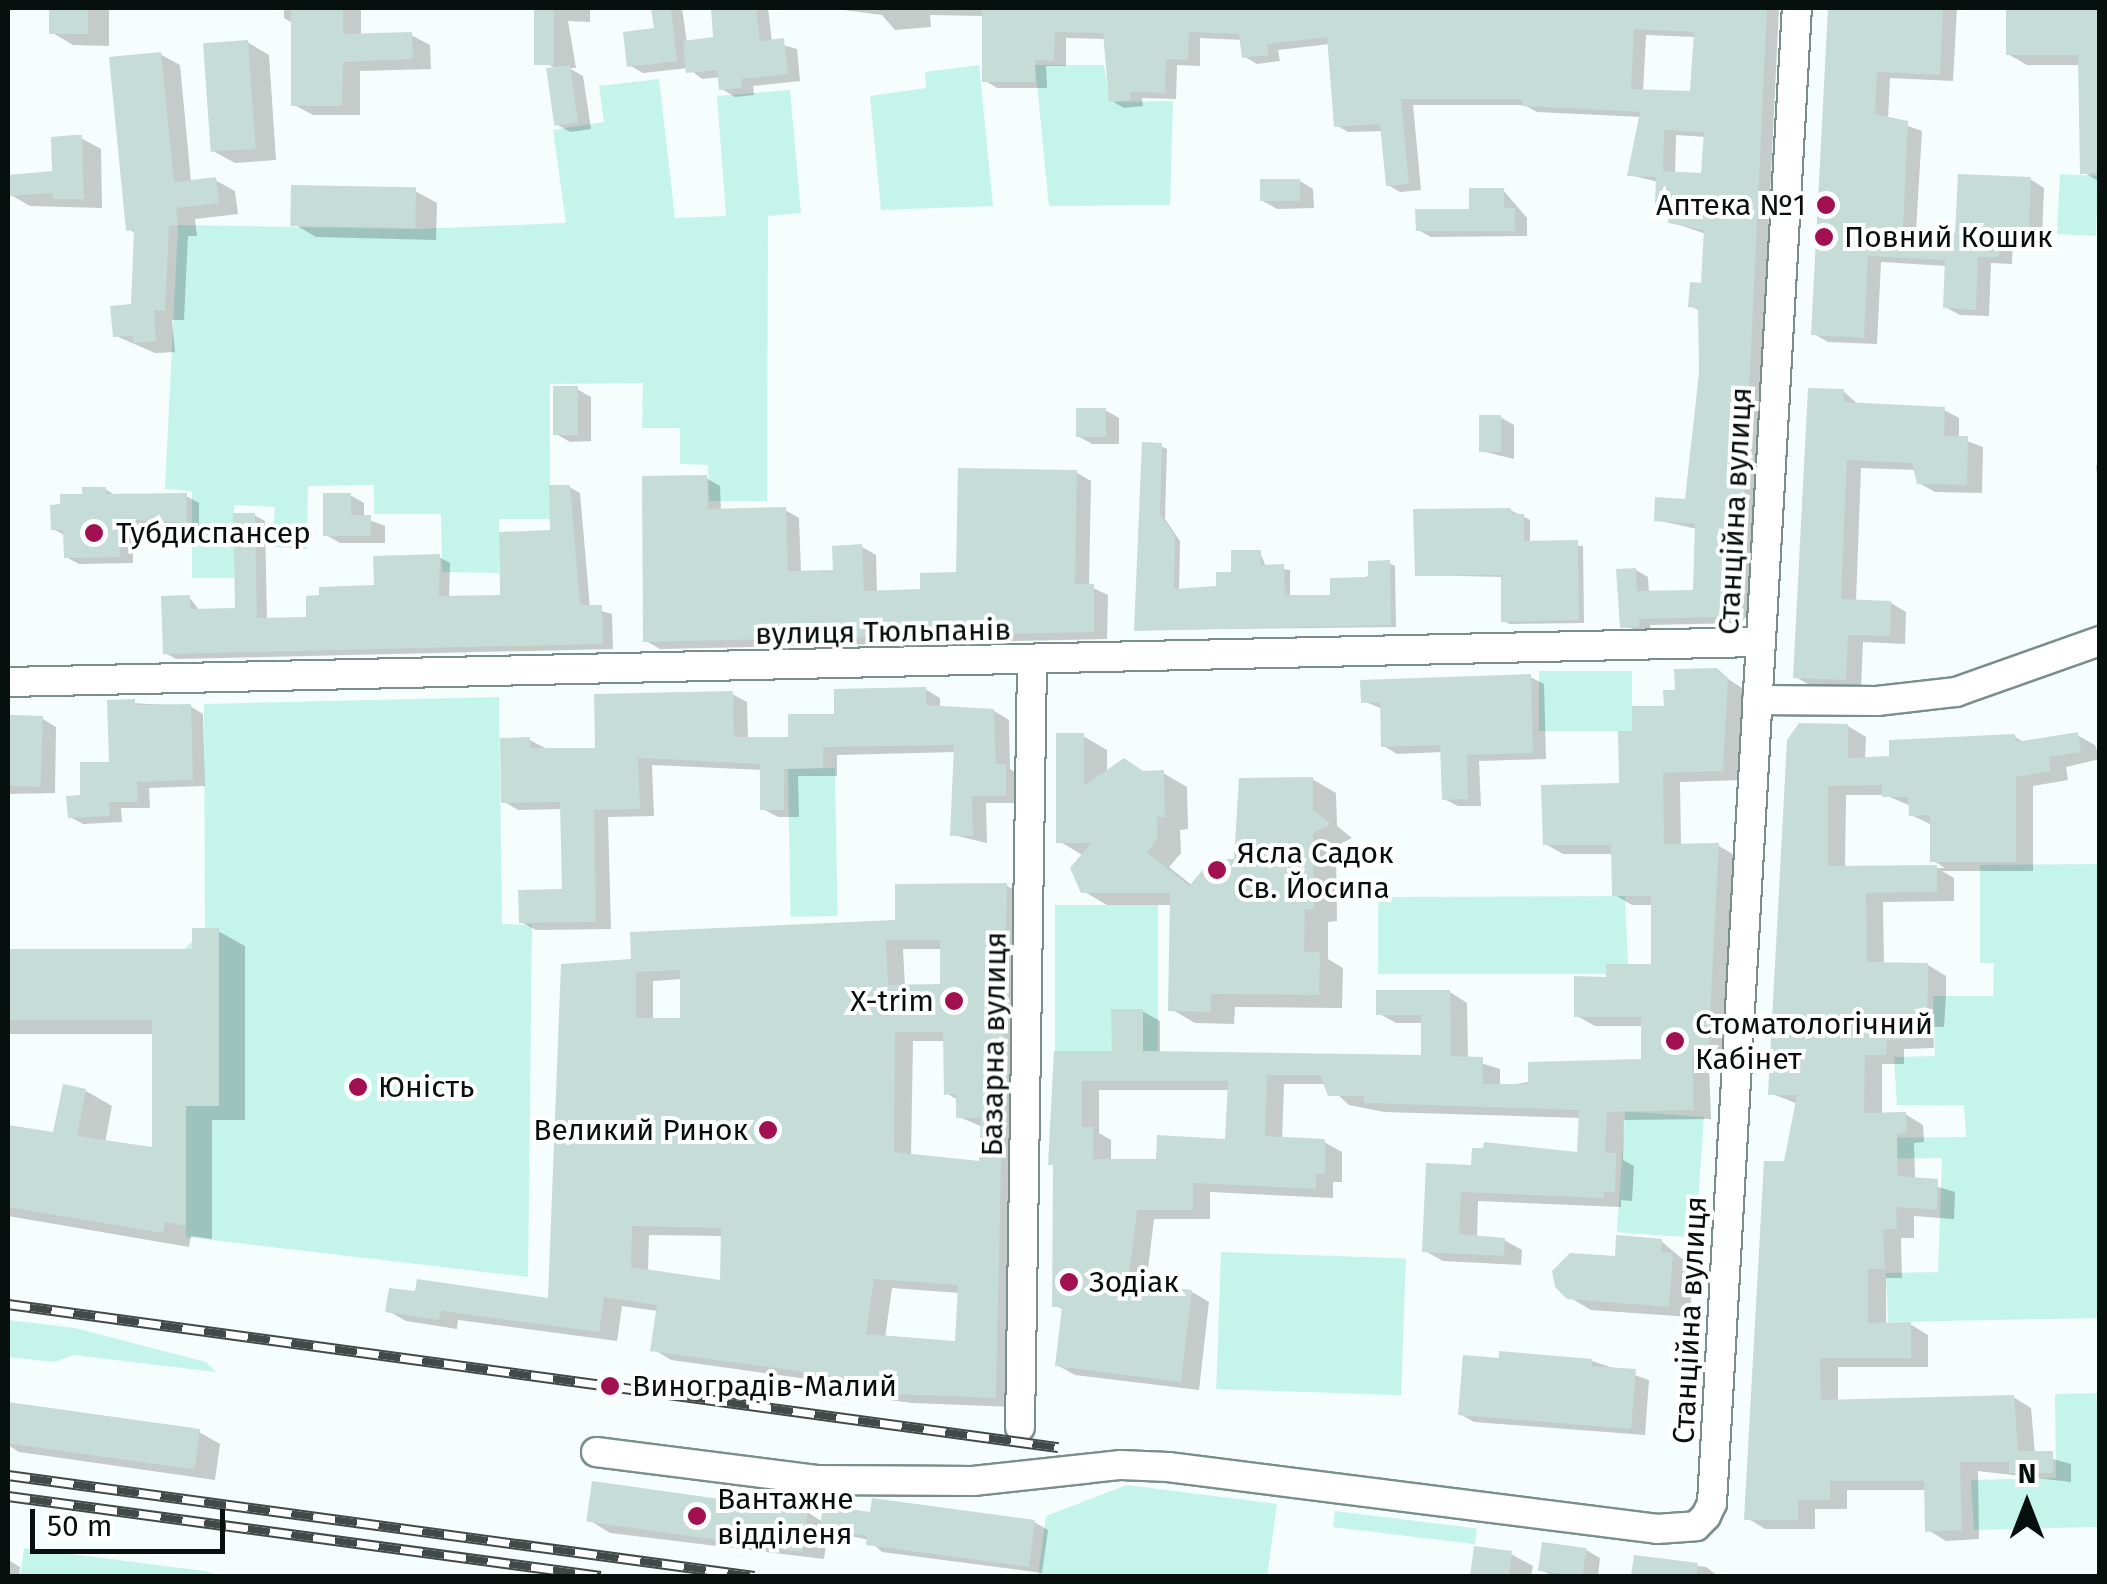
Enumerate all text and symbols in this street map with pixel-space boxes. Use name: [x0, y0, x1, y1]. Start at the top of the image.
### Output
place label: Аптека №1: [1656, 187, 1806, 223]
marker: Аптека №1: [1815, 194, 1837, 216]
place label: Повний Кошик: [1844, 219, 2053, 255]
marker: Повний Кошик: [1813, 226, 1835, 248]
street label: Станційна вулиця: [1711, 386, 1759, 636]
place label: Тубдиспансер: [116, 515, 311, 551]
marker: Тубдиспансер: [81, 520, 107, 546]
street label: вулиця Тюльпанів: [755, 612, 1011, 652]
place label: Ясла Садок Св. Йосипа: [1237, 835, 1394, 906]
marker: Ясла Садок Св. Йосипа: [1206, 859, 1228, 881]
street label: Базарна вулиця: [974, 931, 1014, 1157]
place label: X-trim: [850, 983, 934, 1019]
marker: X-trim: [943, 990, 965, 1012]
place label: Стоматологічний Кабінет: [1695, 1006, 1933, 1076]
marker: Стоматологічний Кабінет: [1664, 1030, 1686, 1052]
place label: Юність: [378, 1069, 475, 1105]
marker: Юність: [347, 1076, 369, 1098]
place label: Великий Ринок: [533, 1112, 748, 1148]
marker: Великий Ринок: [757, 1119, 779, 1141]
street label: Станційна вулиця: [1666, 1195, 1714, 1445]
place label: Зодіак: [1089, 1264, 1179, 1300]
marker: Зодіак: [1058, 1271, 1080, 1293]
place label: Виноградів-Малий: [632, 1368, 897, 1404]
marker: Виноградів-Малий: [597, 1373, 623, 1399]
north arrow: [1977, 1454, 2077, 1554]
text: N: [2018, 1457, 2036, 1490]
place label: Вантажне відділеня: [717, 1481, 854, 1552]
scale bar: [35, 1489, 230, 1551]
marker: Вантажне відділеня: [686, 1505, 708, 1527]
text: 50 m: [47, 1508, 112, 1544]

